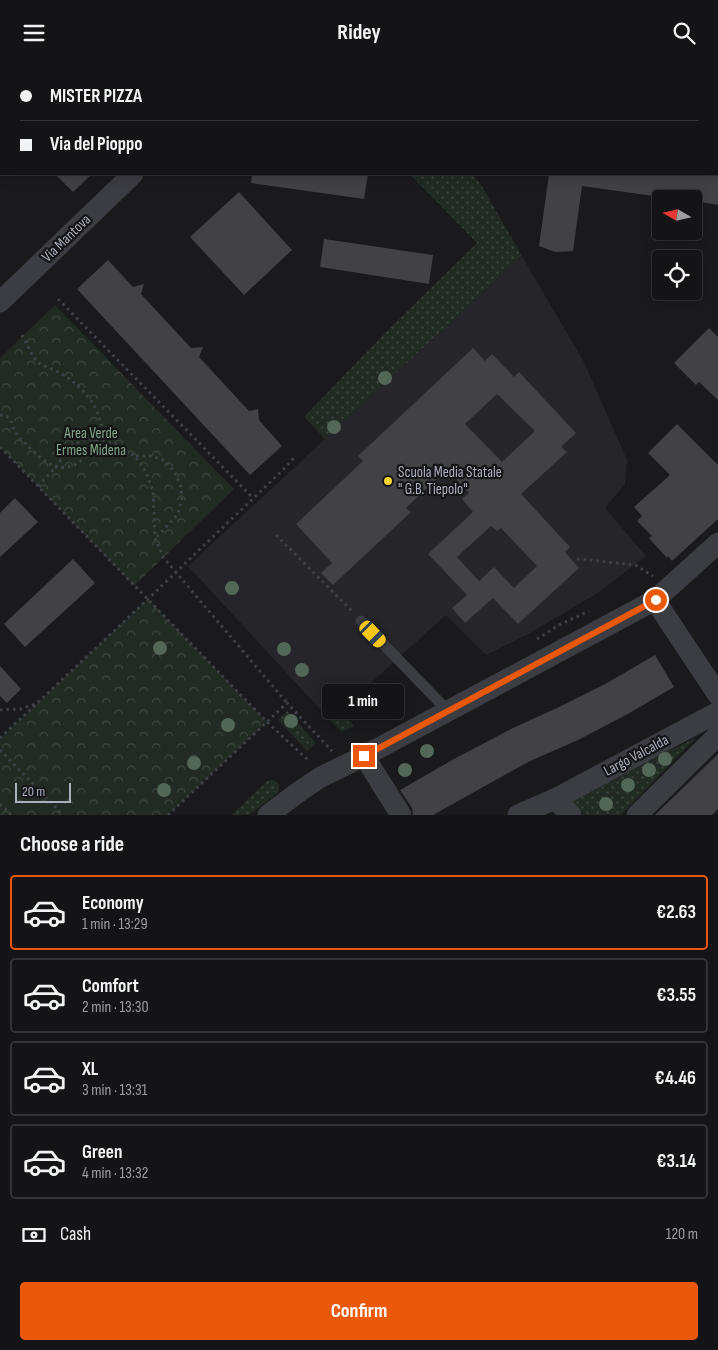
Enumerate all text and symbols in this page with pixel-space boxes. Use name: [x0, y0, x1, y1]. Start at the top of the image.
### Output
icon: menu: [20, 19, 48, 47]
text: Ridey: [337, 19, 381, 46]
icon: search: [670, 19, 698, 47]
text: MISTER PIZZA: [50, 85, 142, 108]
text: Via del Pioppo: [50, 133, 143, 156]
north arrow: [652, 190, 702, 240]
map controls: [652, 190, 702, 300]
street label: Via Mantova: [38, 210, 95, 266]
button: locate: [652, 250, 702, 300]
park label: Area Verde Ermes Midena: [56, 424, 126, 460]
place label: Scuola Media Statale " G.B. Tiepolo": [398, 463, 502, 499]
marker: Scuola Media Statale " G.B. Tiepolo": [382, 475, 394, 487]
route start: [645, 589, 667, 611]
car: [357, 618, 388, 650]
callout: 1 min: [323, 683, 405, 719]
text: 1 min: [348, 692, 378, 711]
street label: Largo Valcalda: [600, 730, 672, 780]
route end: [353, 745, 375, 767]
scale bar: [15, 780, 71, 803]
text: 20 m: [22, 783, 45, 800]
text: Choose a ride: [20, 831, 124, 858]
icon: car: [22, 890, 67, 935]
text: Economy: [82, 892, 144, 915]
text: €2.63: [656, 901, 696, 924]
text: 1 min · 13:29: [82, 915, 148, 934]
icon: car: [22, 973, 67, 1018]
text: Comfort: [82, 975, 139, 998]
text: €3.55: [656, 984, 696, 1007]
text: 2 min · 13:30: [82, 998, 149, 1017]
icon: car: [22, 1056, 67, 1101]
text: XL: [82, 1058, 98, 1081]
text: €4.46: [655, 1067, 696, 1090]
text: 3 min · 13:31: [82, 1081, 147, 1100]
icon: car: [22, 1139, 67, 1184]
text: Green: [82, 1141, 122, 1164]
text: €3.14: [657, 1150, 696, 1173]
text: 4 min · 13:32: [82, 1164, 148, 1183]
icon: cash: [20, 1221, 48, 1249]
text: Cash: [60, 1223, 91, 1246]
text: 120 m: [666, 1225, 698, 1244]
button: Confirm: [20, 1282, 698, 1340]

